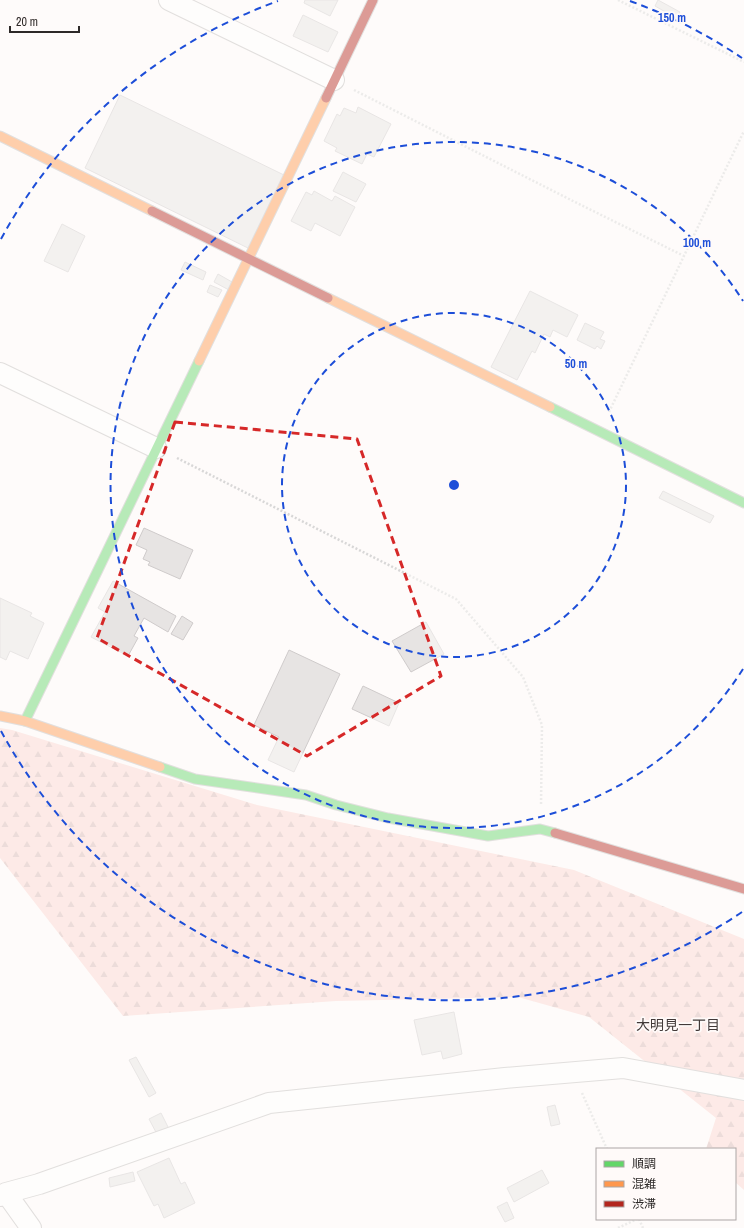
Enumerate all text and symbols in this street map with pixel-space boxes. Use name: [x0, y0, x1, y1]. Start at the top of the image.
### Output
scale bar: [10, 8, 79, 34]
text: 150 m: [658, 10, 686, 26]
text: 20 m: [16, 14, 38, 30]
text: 100 m: [683, 235, 711, 251]
text: 50 m: [565, 356, 587, 372]
centre of rings: [447, 478, 461, 492]
district label: 大明見一丁目: [636, 1016, 720, 1034]
legend: [596, 1148, 736, 1220]
text: 順調: [632, 1156, 656, 1172]
text: 混雑: [632, 1176, 656, 1192]
text: 渋滞: [632, 1196, 656, 1212]

